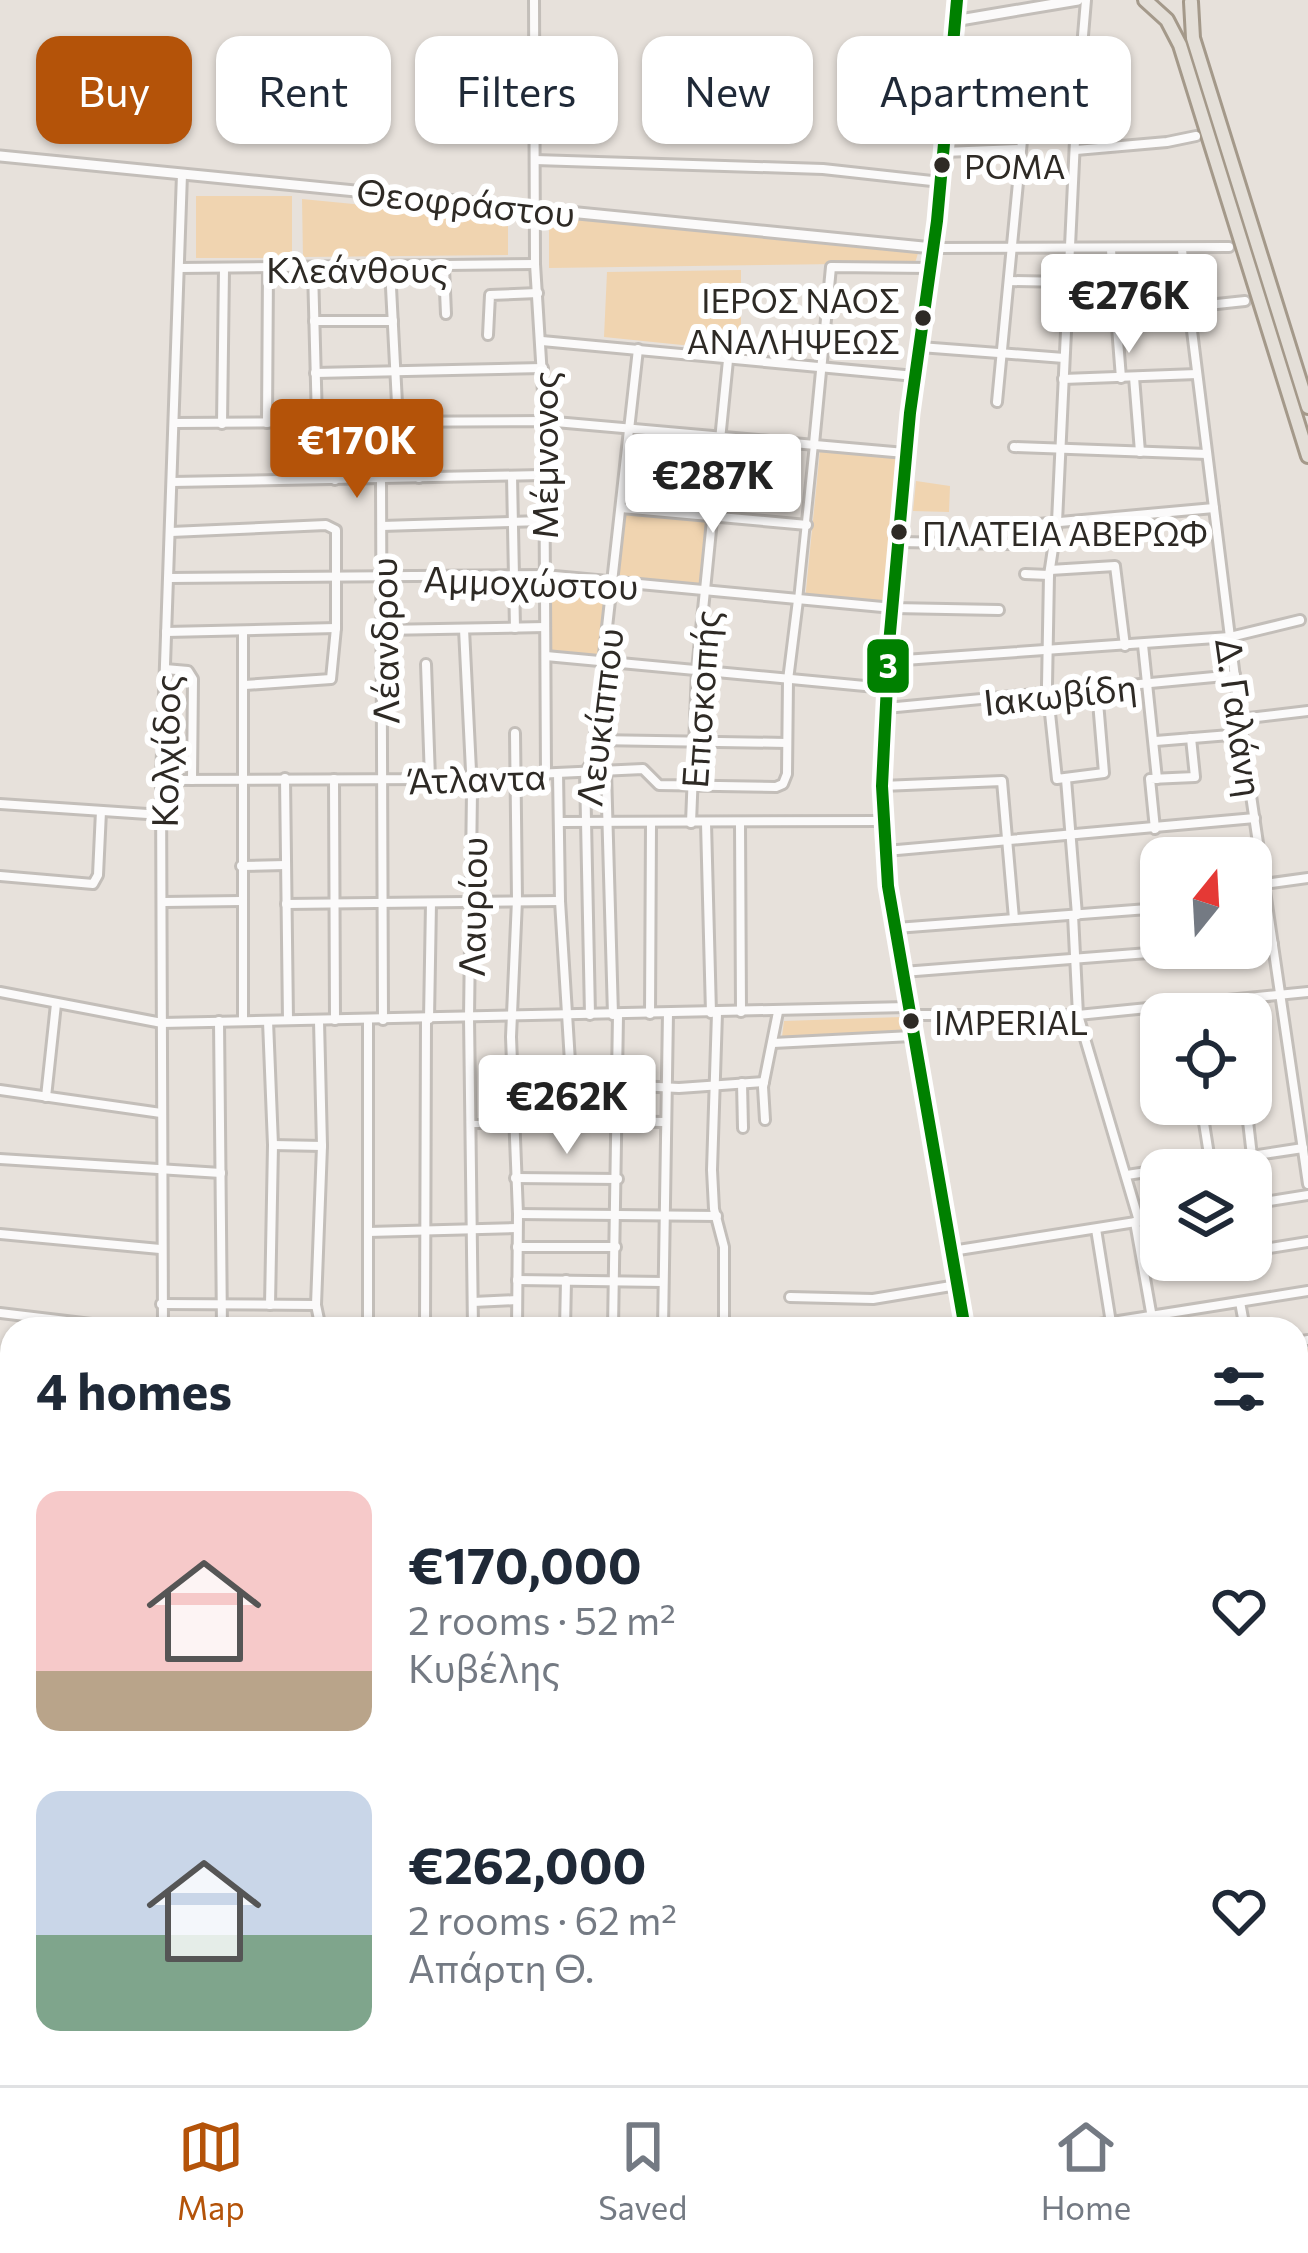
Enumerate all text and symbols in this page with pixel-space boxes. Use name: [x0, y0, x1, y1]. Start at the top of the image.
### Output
chip: Buy: [36, 36, 192, 144]
chip: Rent: [216, 36, 391, 144]
chip: Filters: [415, 36, 618, 144]
chip: New: [642, 36, 813, 144]
chip: Apartment: [837, 36, 1131, 144]
place label: ΡΟΜΑ: [964, 145, 1065, 186]
marker: ΡΟΜΑ: [931, 154, 953, 176]
street label: Θεοφράστου: [354, 168, 578, 234]
street label: Κλεάνθους: [266, 246, 448, 290]
pin: €276K: [1045, 254, 1213, 356]
text: €276K: [1068, 269, 1190, 317]
place label: ΙΕΡΟΣ ΝΑΟΣ ΑΝΑΛΗΨΕΩΣ: [687, 279, 900, 361]
marker: ΙΕΡΟΣ ΝΑΟΣ ΑΝΑΛΗΨΕΩΣ: [912, 307, 934, 329]
street label: Μέμνονος: [521, 371, 565, 539]
pin: €170K: [273, 399, 441, 501]
text: €170K: [297, 414, 417, 462]
pin: €287K: [629, 434, 797, 536]
text: €287K: [652, 449, 774, 497]
place label: ΠΛΑΤΕΙΑ ΑΒΕΡΩΦ: [922, 512, 1208, 553]
marker: ΠΛΑΤΕΙΑ ΑΒΕΡΩΦ: [888, 521, 910, 543]
street label: Αμμοχώστου: [423, 555, 639, 607]
street label: Λέανδρου: [360, 557, 406, 725]
street label: Επισκοπής: [671, 608, 727, 790]
street label: Λευκίππου: [565, 626, 631, 808]
street label: Δ. Γαλάνη: [1208, 635, 1274, 799]
line badge: 3: [865, 637, 911, 695]
text: 3: [878, 644, 898, 685]
street label: Ιακωβίδη: [981, 663, 1139, 723]
street label: Κολχίδος: [141, 674, 187, 828]
street label: Άτλαντα: [406, 753, 547, 801]
street label: Λαυρίου: [448, 837, 494, 977]
north arrow: [1140, 837, 1272, 969]
map controls: [1140, 837, 1272, 1281]
button: locate: [1140, 993, 1272, 1125]
place label: IMPERIAL: [934, 1001, 1088, 1042]
marker: IMPERIAL: [900, 1010, 922, 1032]
pin: €262K: [483, 1055, 651, 1157]
text: €262K: [506, 1070, 628, 1118]
button: layers: [1140, 1149, 1272, 1281]
icon: filters: [1206, 1356, 1272, 1422]
text: 4 homes: [36, 1358, 232, 1421]
text: €170,000: [408, 1532, 642, 1595]
icon: home: [132, 1539, 276, 1683]
icon: heart: [1206, 1578, 1272, 1644]
text: 2 rooms · 52 m²: [408, 1595, 676, 1643]
text: Κυβέλης: [408, 1643, 561, 1691]
text: €262,000: [408, 1832, 647, 1895]
icon: home: [132, 1839, 276, 1983]
icon: heart: [1206, 1878, 1272, 1944]
text: 2 rooms · 62 m²: [408, 1895, 677, 1943]
text: Απάρτη Θ.: [408, 1943, 594, 1991]
tab: Map: [177, 2114, 245, 2227]
tab: Saved: [598, 2114, 687, 2227]
tab: Home: [1041, 2114, 1131, 2227]

